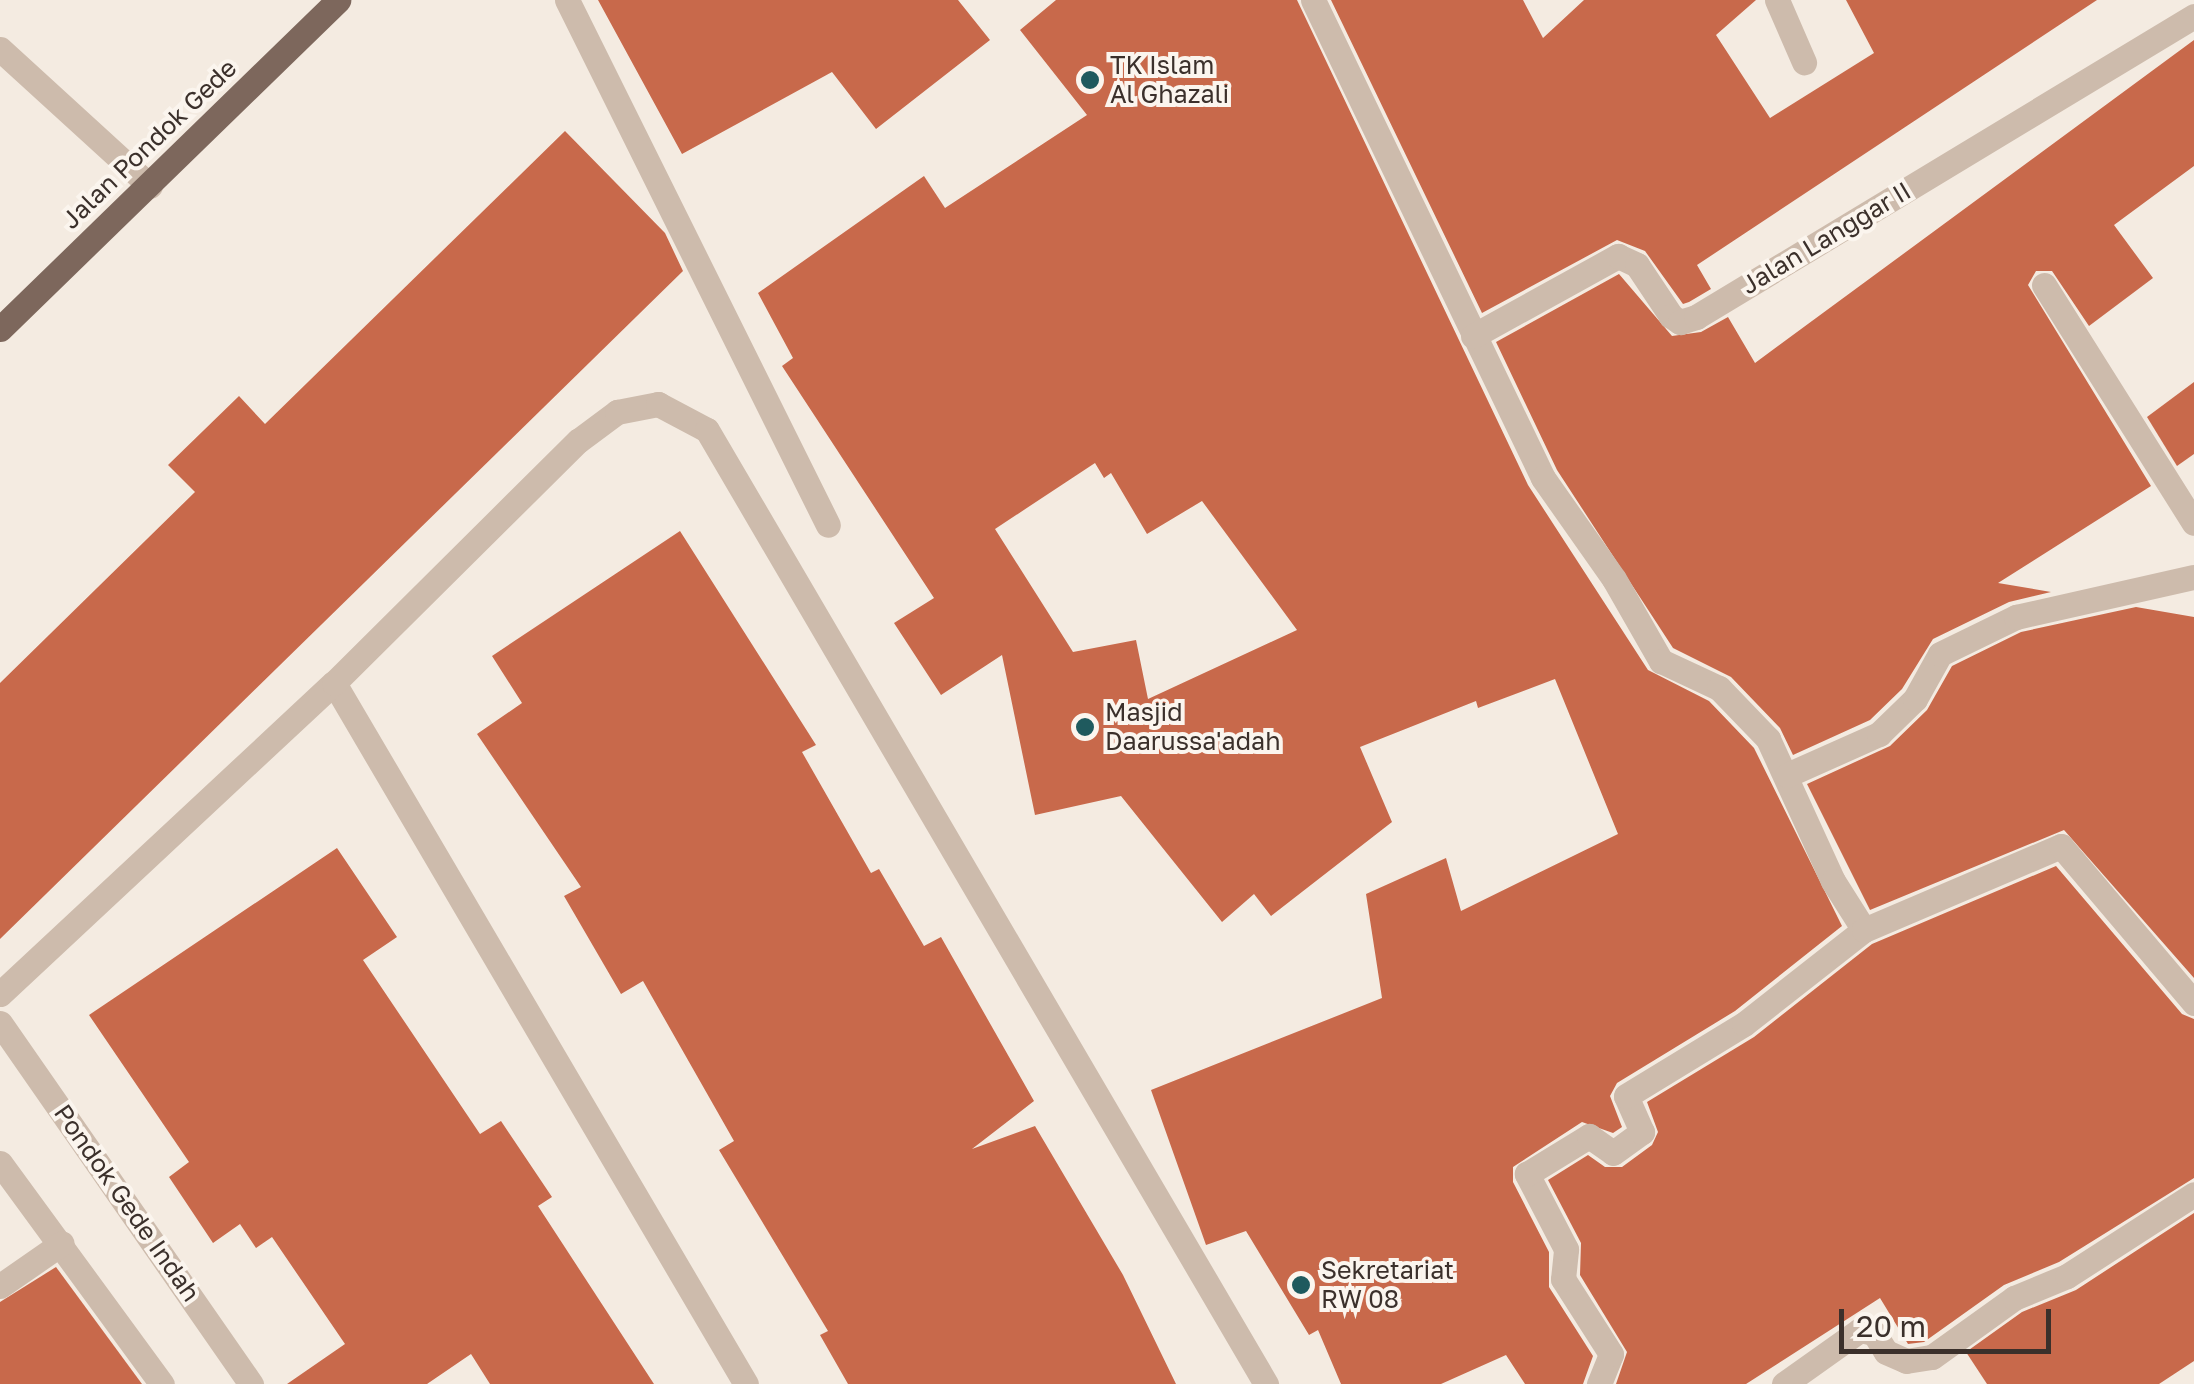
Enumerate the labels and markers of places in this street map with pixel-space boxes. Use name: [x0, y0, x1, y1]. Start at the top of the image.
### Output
place label: TK Islam Al Ghazali: [1110, 51, 1229, 110]
marker: TK Islam Al Ghazali: [1079, 69, 1101, 91]
place label: Masjid Daarussa'adah: [1105, 698, 1280, 757]
marker: Masjid Daarussa'adah: [1074, 716, 1096, 738]
place label: Sekretariat RW 08: [1321, 1256, 1454, 1315]
marker: Sekretariat RW 08: [1290, 1274, 1312, 1296]

